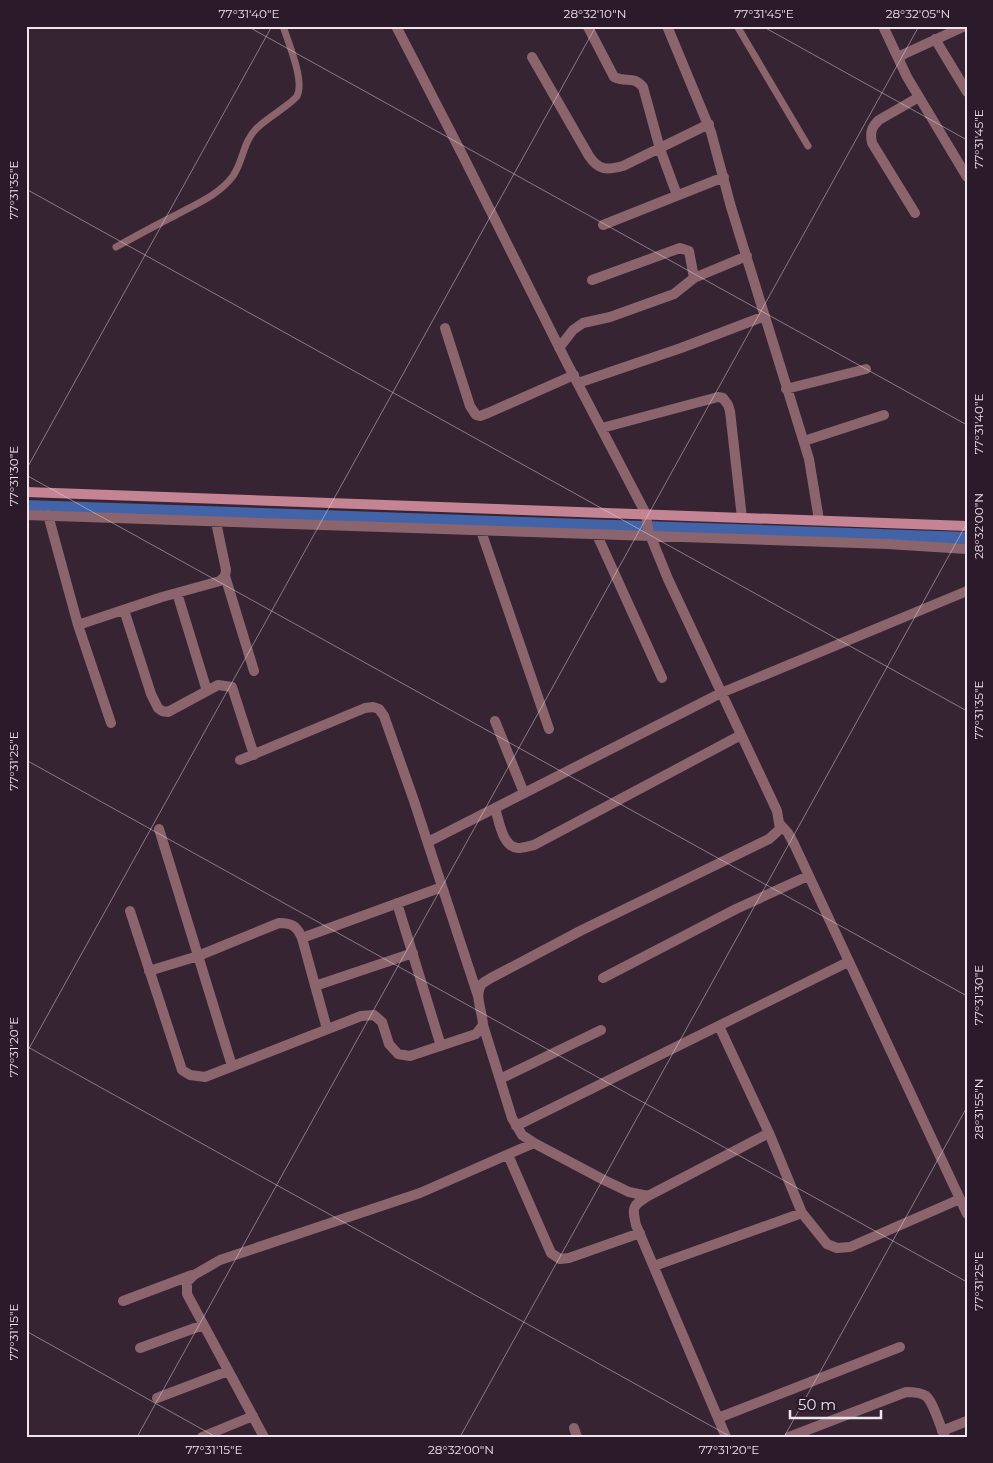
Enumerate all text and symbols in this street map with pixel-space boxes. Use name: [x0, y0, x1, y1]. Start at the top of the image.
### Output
text: 77°31'40"E: [219, 6, 279, 21]
text: 28°32'10"N: [564, 6, 626, 21]
text: 77°31'45"E: [734, 6, 794, 21]
text: 28°32'05"N: [886, 6, 950, 21]
text: 77°31'45"E: [971, 109, 986, 169]
text: 77°31'35"E: [6, 160, 21, 220]
text: 77°31'40"E: [971, 394, 986, 454]
text: 77°31'30"E: [6, 446, 21, 506]
text: 28°32'00"N: [971, 493, 986, 559]
text: 77°31'35"E: [971, 680, 986, 740]
text: 77°31'25"E: [6, 731, 21, 791]
text: 77°31'30"E: [971, 965, 986, 1025]
text: 77°31'20"E: [6, 1017, 21, 1077]
text: 28°31'55"N: [971, 1078, 986, 1140]
text: 77°31'25"E: [971, 1251, 986, 1311]
text: 77°31'15"E: [6, 1303, 21, 1361]
scale bar: [790, 1388, 882, 1420]
text: 50 m: [798, 1395, 836, 1414]
text: 77°31'15"E: [185, 1442, 243, 1457]
text: 28°32'00"N: [428, 1442, 494, 1457]
text: 77°31'20"E: [699, 1442, 759, 1457]

